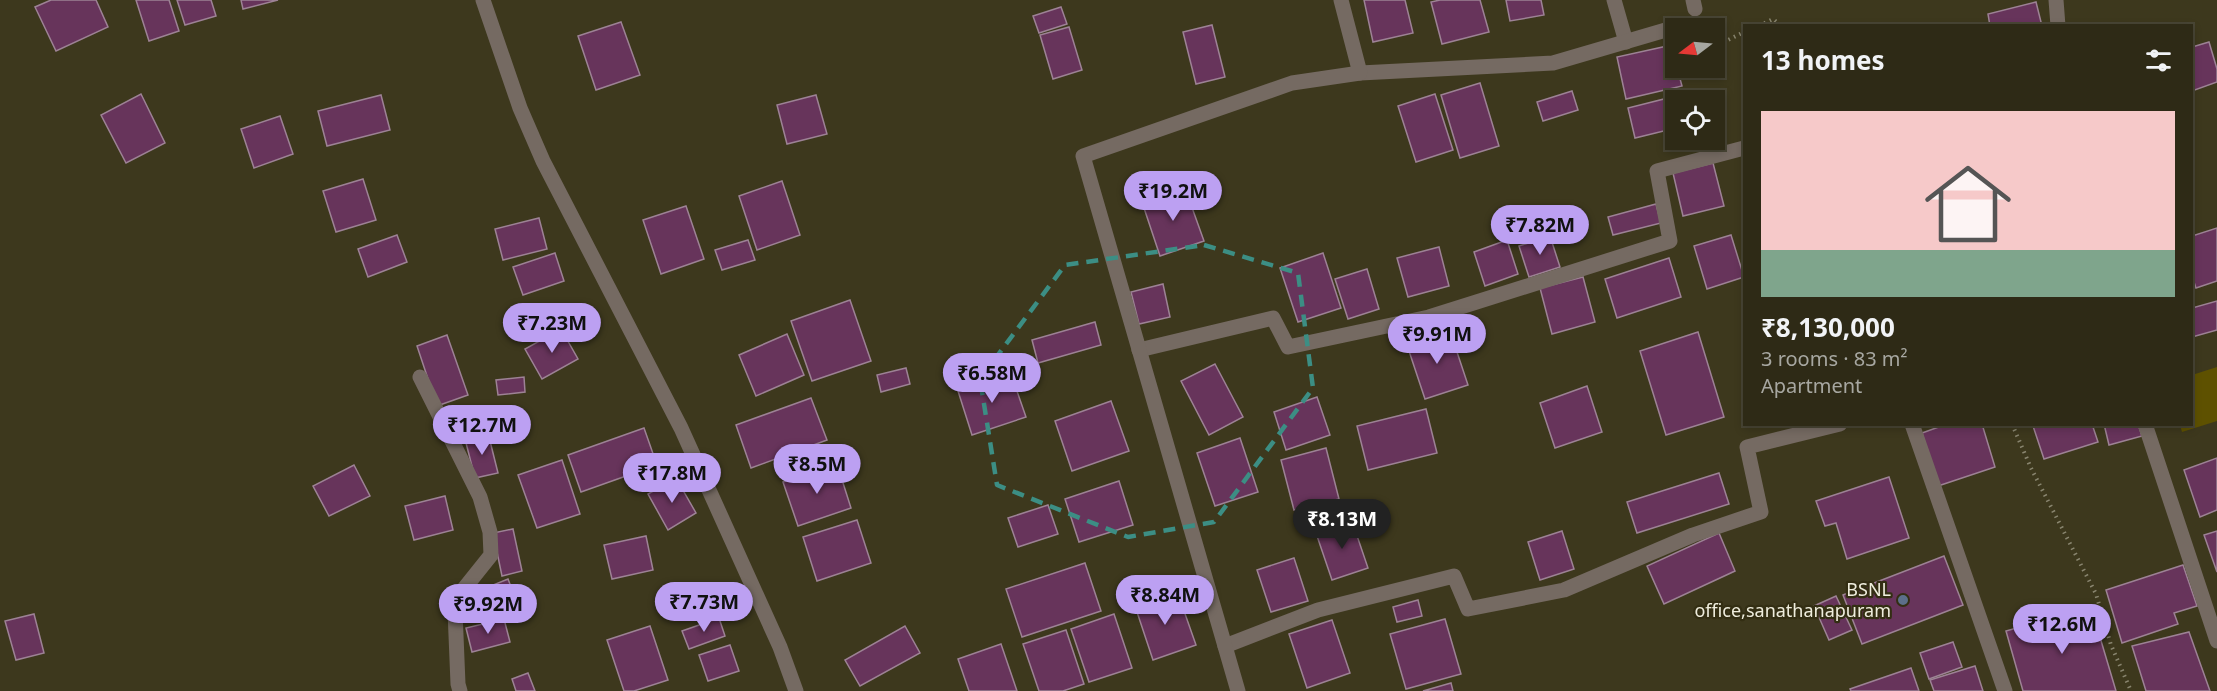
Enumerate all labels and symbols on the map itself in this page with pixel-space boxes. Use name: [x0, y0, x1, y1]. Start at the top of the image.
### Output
north arrow: [1665, 18, 1725, 78]
pin: ₹19.2M: [1124, 171, 1222, 222]
pin: ₹7.82M: [1491, 205, 1589, 256]
pin: ₹7.23M: [503, 303, 601, 354]
pin: ₹9.91M: [1388, 314, 1486, 365]
pin: ₹6.58M: [943, 353, 1041, 404]
pin: ₹12.7M: [433, 405, 531, 456]
pin: ₹8.5M: [775, 444, 859, 495]
pin: ₹17.8M: [623, 453, 721, 504]
pin: ₹8.13M: [1293, 499, 1391, 550]
pin: ₹8.84M: [1116, 575, 1214, 626]
place label: BSNL office,sanathanapuram: [1694, 577, 1891, 622]
pin: ₹7.73M: [655, 582, 753, 633]
pin: ₹9.92M: [439, 584, 537, 635]
marker: BSNL office,sanathanapuram: [1896, 593, 1910, 607]
pin: ₹12.6M: [2013, 604, 2111, 655]

